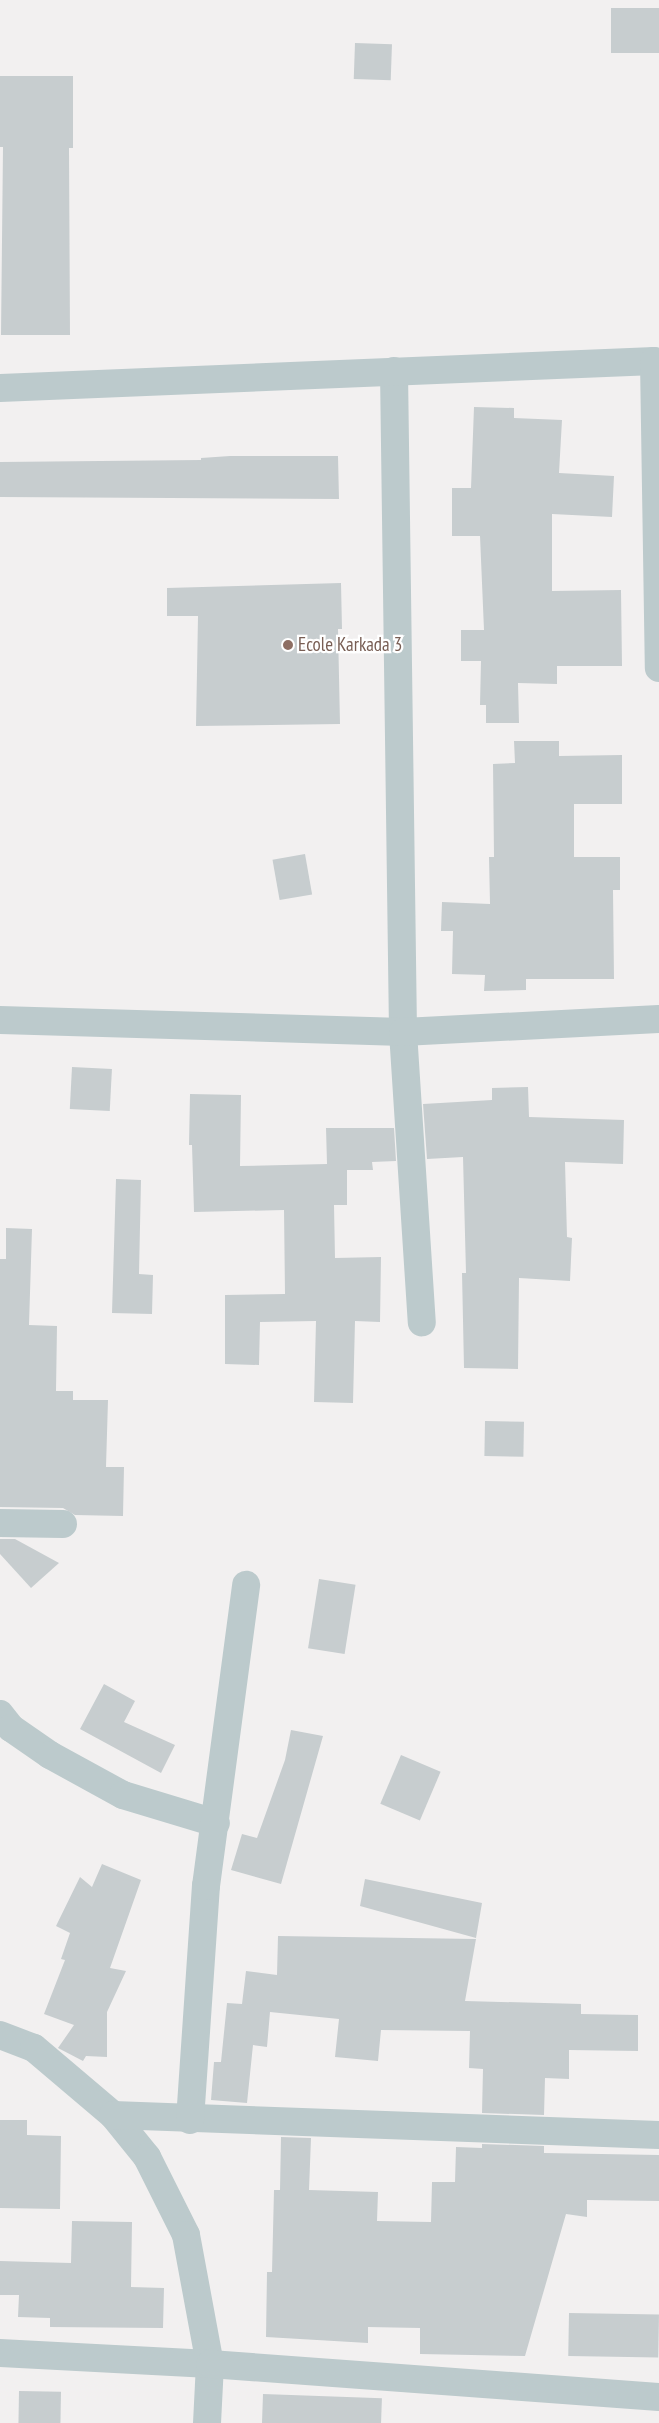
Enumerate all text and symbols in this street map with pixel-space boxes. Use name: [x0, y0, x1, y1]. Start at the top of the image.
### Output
place label: Ecole Karkada 3: [298, 634, 402, 656]
marker: Ecole Karkada 3: [282, 639, 294, 651]

